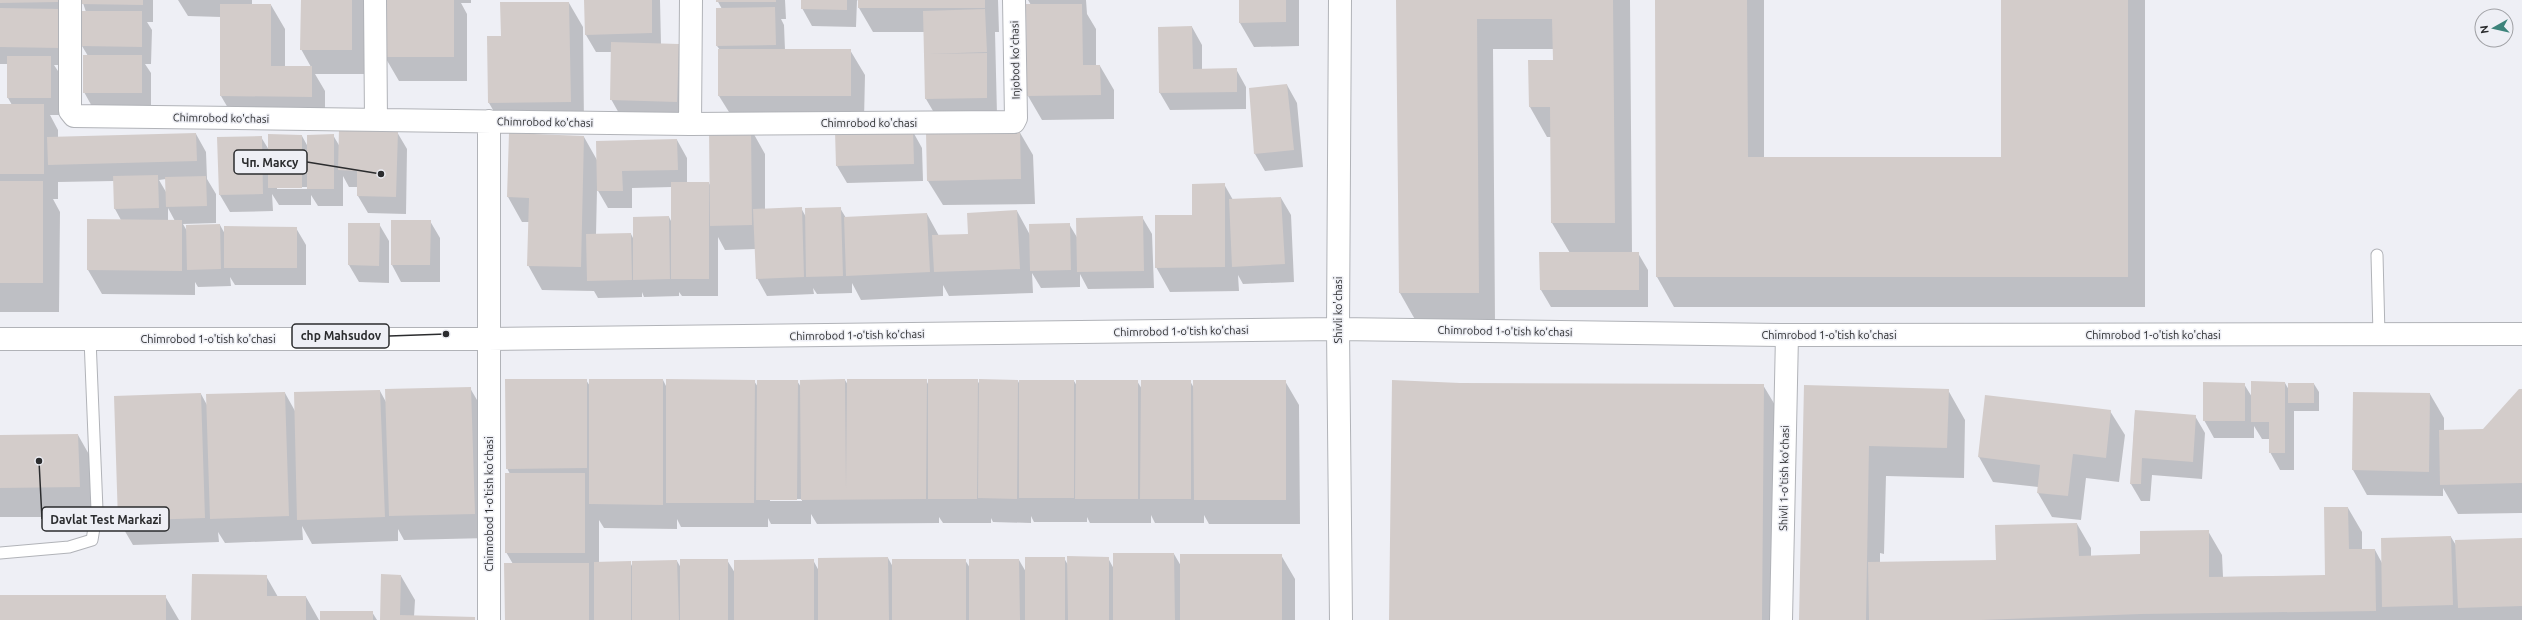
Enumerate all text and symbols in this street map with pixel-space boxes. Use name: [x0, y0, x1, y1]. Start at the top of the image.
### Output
north arrow: [2474, 8, 2514, 48]
street label: Injobod ko'chasi: [1008, 21, 1022, 99]
text: N: [2478, 24, 2491, 34]
street label: Chimrobod ko'chasi: [173, 111, 269, 125]
street label: Chimrobod ko'chasi: [497, 115, 593, 129]
street label: Chimrobod ko'chasi: [821, 117, 917, 129]
callout: Чп. Максу: [234, 150, 307, 174]
text: Чп. Максу: [242, 156, 299, 169]
street label: Shivli ko'chasi: [1332, 277, 1344, 343]
callout: chp Mahsudov: [292, 324, 389, 348]
street label: Chimrobod 1-o'tish ko'chasi: [1113, 324, 1249, 338]
street label: Chimrobod 1-o'tish ko'chasi: [1437, 324, 1573, 338]
street label: Chimrobod 1-o'tish ko'chasi: [789, 328, 925, 342]
text: chp Mahsudov: [301, 329, 382, 342]
street label: Chimrobod 1-o'tish ko'chasi: [1761, 329, 1897, 341]
street label: Chimrobod 1-o'tish ko'chasi: [2085, 329, 2221, 341]
street label: Chimrobod 1-o'tish ko'chasi: [140, 333, 276, 345]
street label: Shivli 1-o'tish ko'chasi: [1777, 425, 1791, 531]
street label: Chimrobod 1-o'tish ko'chasi: [483, 436, 495, 572]
callout: Davlat Test Markazi: [42, 507, 169, 531]
text: Davlat Test Markazi: [50, 513, 162, 526]

